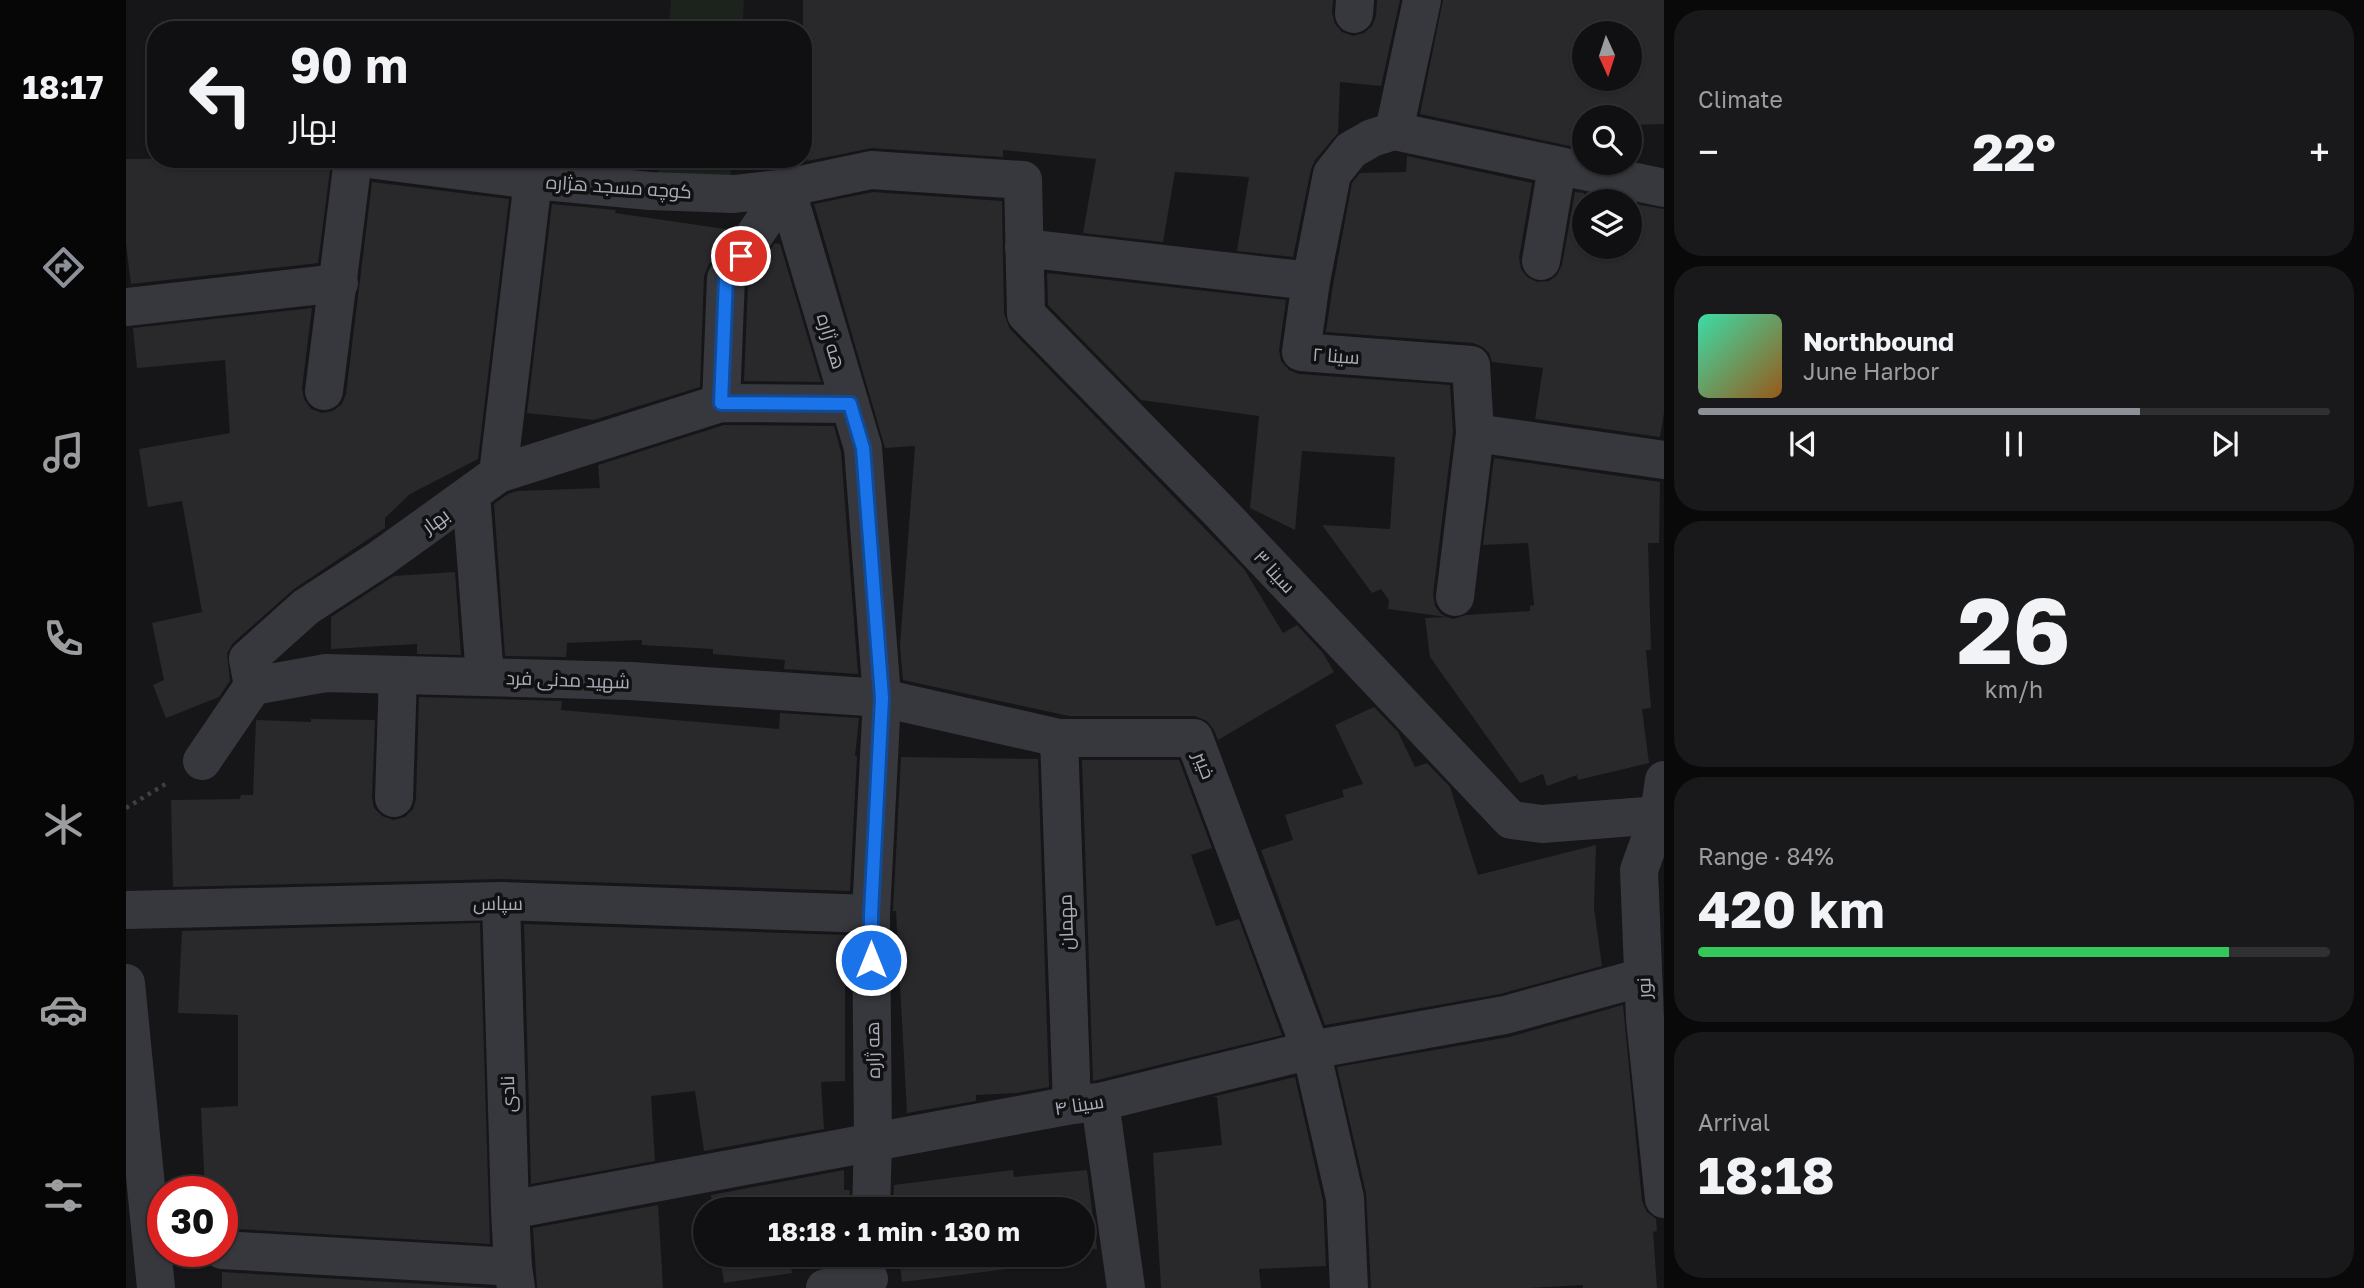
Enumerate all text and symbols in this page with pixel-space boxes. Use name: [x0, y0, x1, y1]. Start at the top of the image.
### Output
north arrow: [1572, 21, 1642, 91]
map controls: [1572, 21, 1642, 259]
text: 90 m: [290, 35, 408, 94]
icon: left: [175, 49, 266, 140]
text: 18:17: [22, 68, 104, 106]
text: Climate: [1698, 85, 1783, 113]
button: search: [1572, 105, 1642, 175]
text: بهار: [290, 106, 338, 144]
text: 22°: [1972, 120, 2056, 182]
text: −: [1698, 129, 1719, 174]
text: +: [2309, 129, 2330, 174]
street label: کوچه مسجد هژاره: [545, 169, 693, 205]
button: layers: [1572, 189, 1642, 259]
pin: [711, 226, 771, 286]
icon: arrive: [722, 237, 760, 275]
icon: directions: [39, 243, 88, 292]
street label: هه ژاره: [812, 310, 851, 372]
text: Northbound: [1803, 326, 1954, 357]
street label: سینا ۲: [1312, 342, 1360, 368]
text: June Harbor: [1803, 357, 1939, 385]
icon: previous: [1784, 425, 1822, 463]
icon: pause: [1995, 425, 2033, 463]
icon: next: [2206, 425, 2244, 463]
icon: music: [39, 428, 88, 477]
street label: بهار: [416, 502, 454, 539]
street label: سینا ۳: [1250, 545, 1300, 597]
text: 26: [1957, 575, 2071, 684]
icon: phone: [39, 614, 88, 663]
street label: شهید مدنی فرد: [506, 665, 630, 694]
text: km/h: [1985, 675, 2043, 703]
street label: خیبر: [1188, 747, 1221, 782]
icon: climate: [39, 800, 88, 849]
text: Range · 84%: [1698, 842, 1834, 870]
text: 420 km: [1698, 877, 1885, 939]
street label: سپاس: [473, 891, 523, 915]
street label: مهمان: [1053, 894, 1078, 950]
position arrow: [834, 923, 908, 997]
street label: نور: [1631, 977, 1656, 1000]
icon: car: [39, 985, 88, 1034]
street label: هه ژاره: [860, 1021, 885, 1079]
street label: نادی: [495, 1075, 520, 1113]
street label: سینا ۴: [1053, 1089, 1105, 1119]
text: Arrival: [1698, 1108, 1770, 1136]
text: 18:18: [1698, 1143, 1835, 1205]
icon: filters: [39, 1171, 88, 1220]
speed limit sign: 30: [147, 1176, 238, 1267]
text: 18:18 · 1 min · 130 m: [768, 1216, 1020, 1247]

